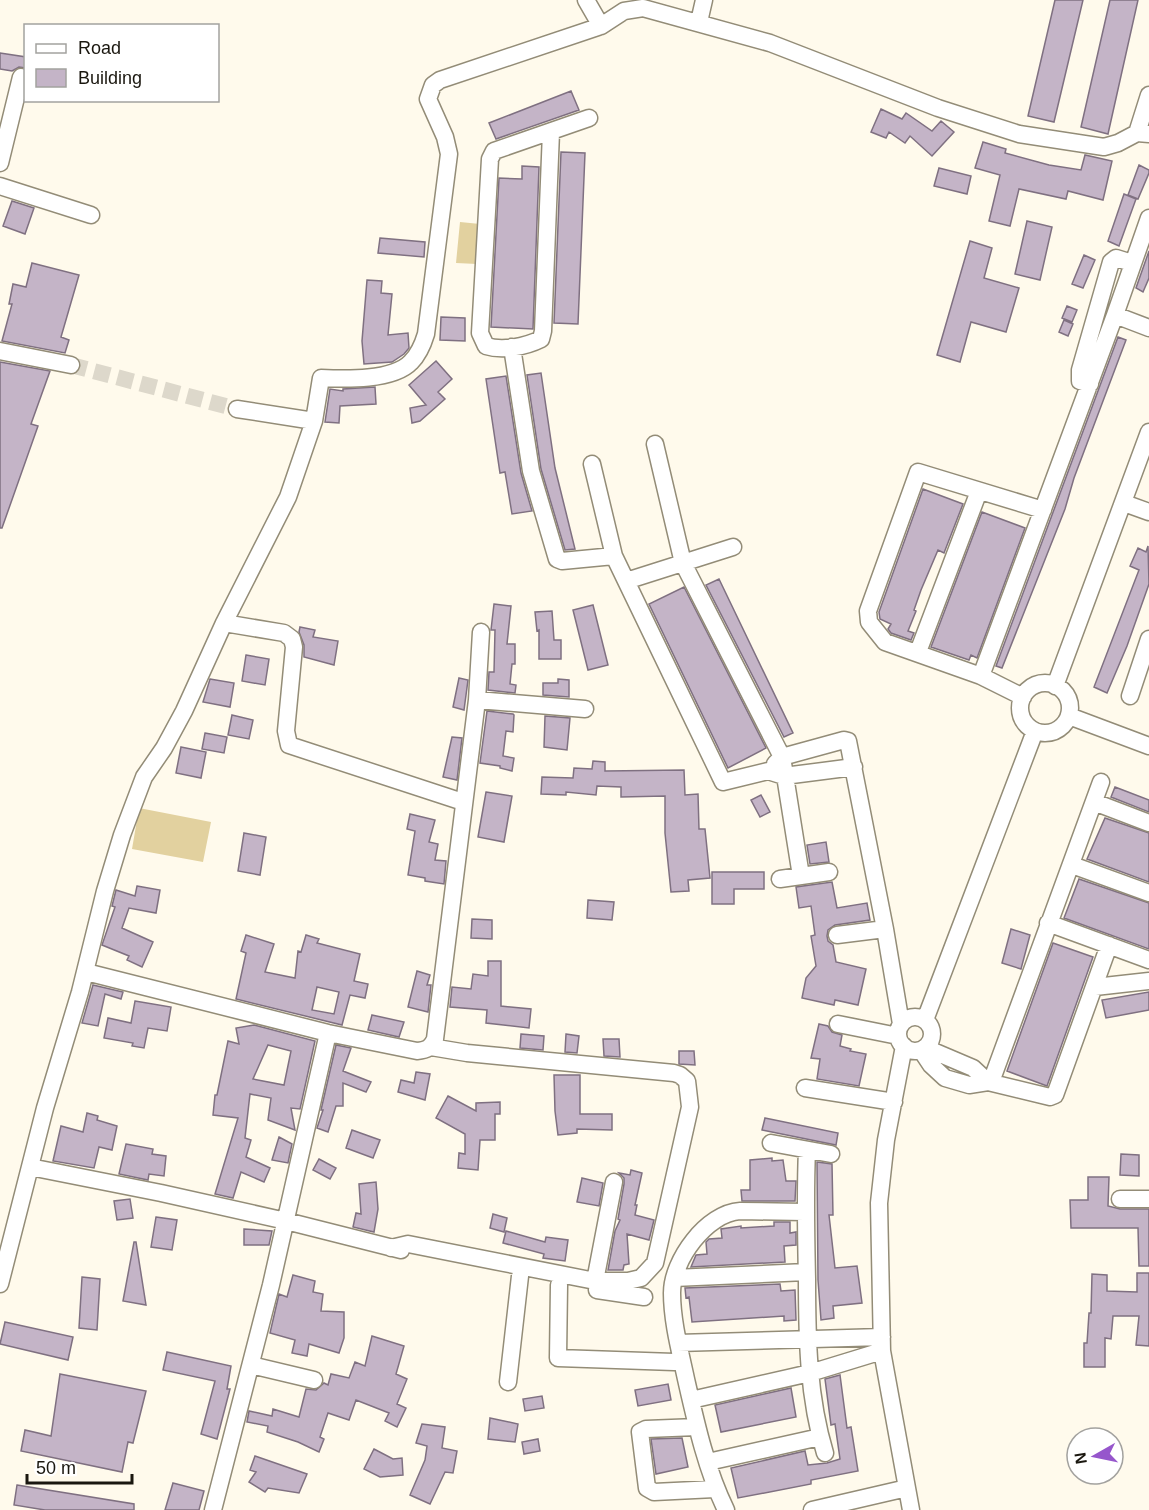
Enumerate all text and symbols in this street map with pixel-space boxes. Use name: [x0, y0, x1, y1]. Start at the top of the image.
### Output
legend: [24, 24, 219, 102]
text: Road: [78, 38, 121, 58]
text: Building: [78, 68, 142, 88]
north arrow: [1065, 1426, 1125, 1486]
scale bar: [27, 1447, 132, 1485]
text: N: [1071, 1451, 1090, 1465]
text: 50 m: [36, 1458, 76, 1478]

